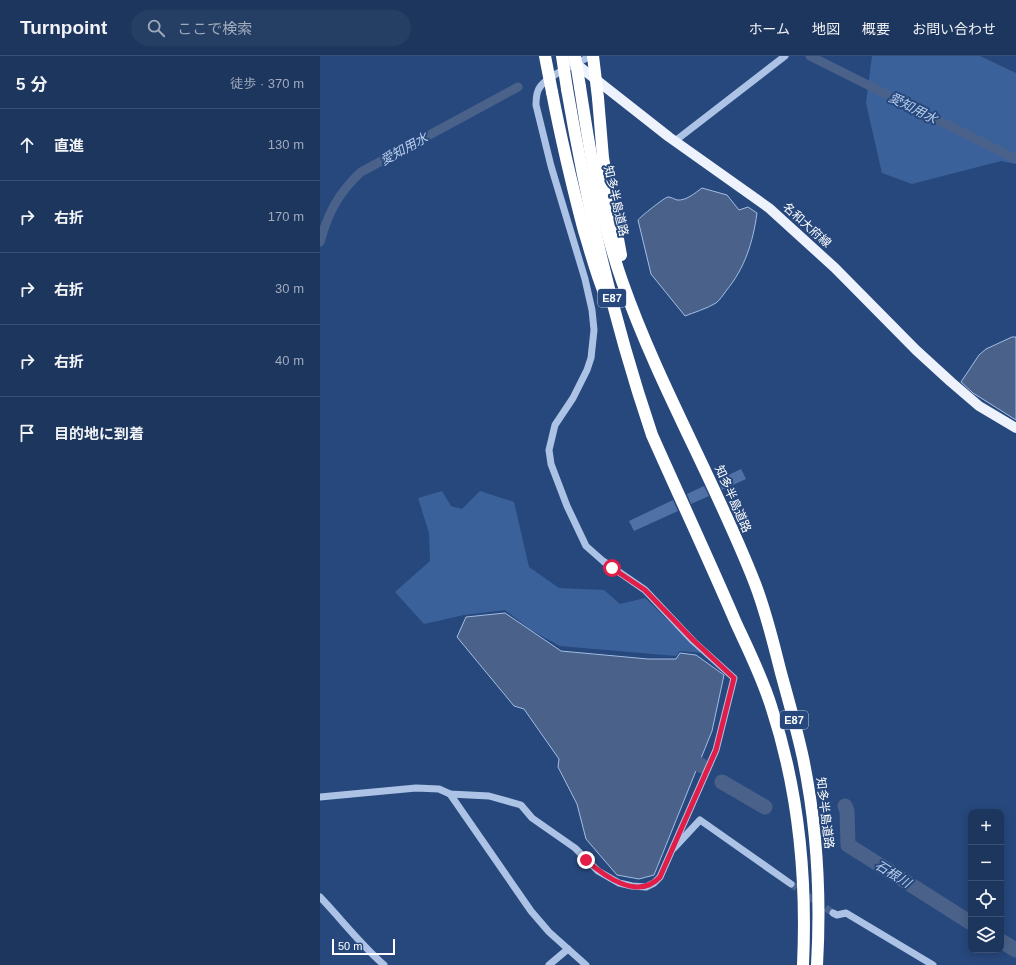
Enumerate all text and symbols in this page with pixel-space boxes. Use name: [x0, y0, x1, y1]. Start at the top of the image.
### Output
search box: [131, 10, 411, 46]
text: Turnpoint: [20, 17, 107, 38]
icon: search: [145, 17, 167, 39]
text: ここで検索: [177, 20, 252, 37]
text: ホーム: [748, 21, 790, 37]
text: 地図: [812, 21, 840, 37]
text: 概要: [862, 21, 890, 37]
text: お問い合わせ: [912, 21, 996, 37]
text: 5 分: [16, 75, 47, 94]
text: 徒歩 · 370 m: [230, 76, 304, 91]
water label: 愛知用水: [886, 90, 941, 127]
water label: 愛知用水: [378, 129, 432, 168]
icon: ahead: [16, 134, 38, 156]
text: 直進: [54, 137, 84, 154]
text: 130 m: [268, 137, 304, 152]
street label: 知多半島道路: [601, 164, 631, 238]
street label: 名和大府線: [780, 200, 834, 250]
icon: right: [16, 206, 38, 228]
text: 右折: [54, 209, 84, 226]
text: 170 m: [268, 209, 304, 224]
icon: right: [16, 278, 38, 300]
text: 右折: [54, 281, 84, 298]
text: 30 m: [275, 281, 304, 296]
road number: E87: [598, 289, 626, 307]
icon: right: [16, 350, 38, 372]
text: 右折: [54, 353, 84, 370]
text: 40 m: [275, 353, 304, 368]
icon: arrive: [16, 422, 38, 444]
text: 目的地に到着: [54, 425, 144, 442]
street label: 知多半島道路: [712, 463, 754, 535]
route start: [603, 559, 621, 577]
road number: E87: [780, 711, 808, 729]
street label: 知多半島道路: [814, 776, 836, 850]
map controls: [968, 809, 1004, 953]
button: +: [968, 809, 1004, 845]
button: −: [968, 845, 1004, 881]
route end: [577, 851, 595, 869]
water label: 石根川: [872, 857, 915, 892]
button: locate: [968, 881, 1004, 917]
button: layers: [968, 917, 1004, 953]
scale bar: [332, 937, 395, 956]
text: 50 m: [338, 940, 362, 952]

